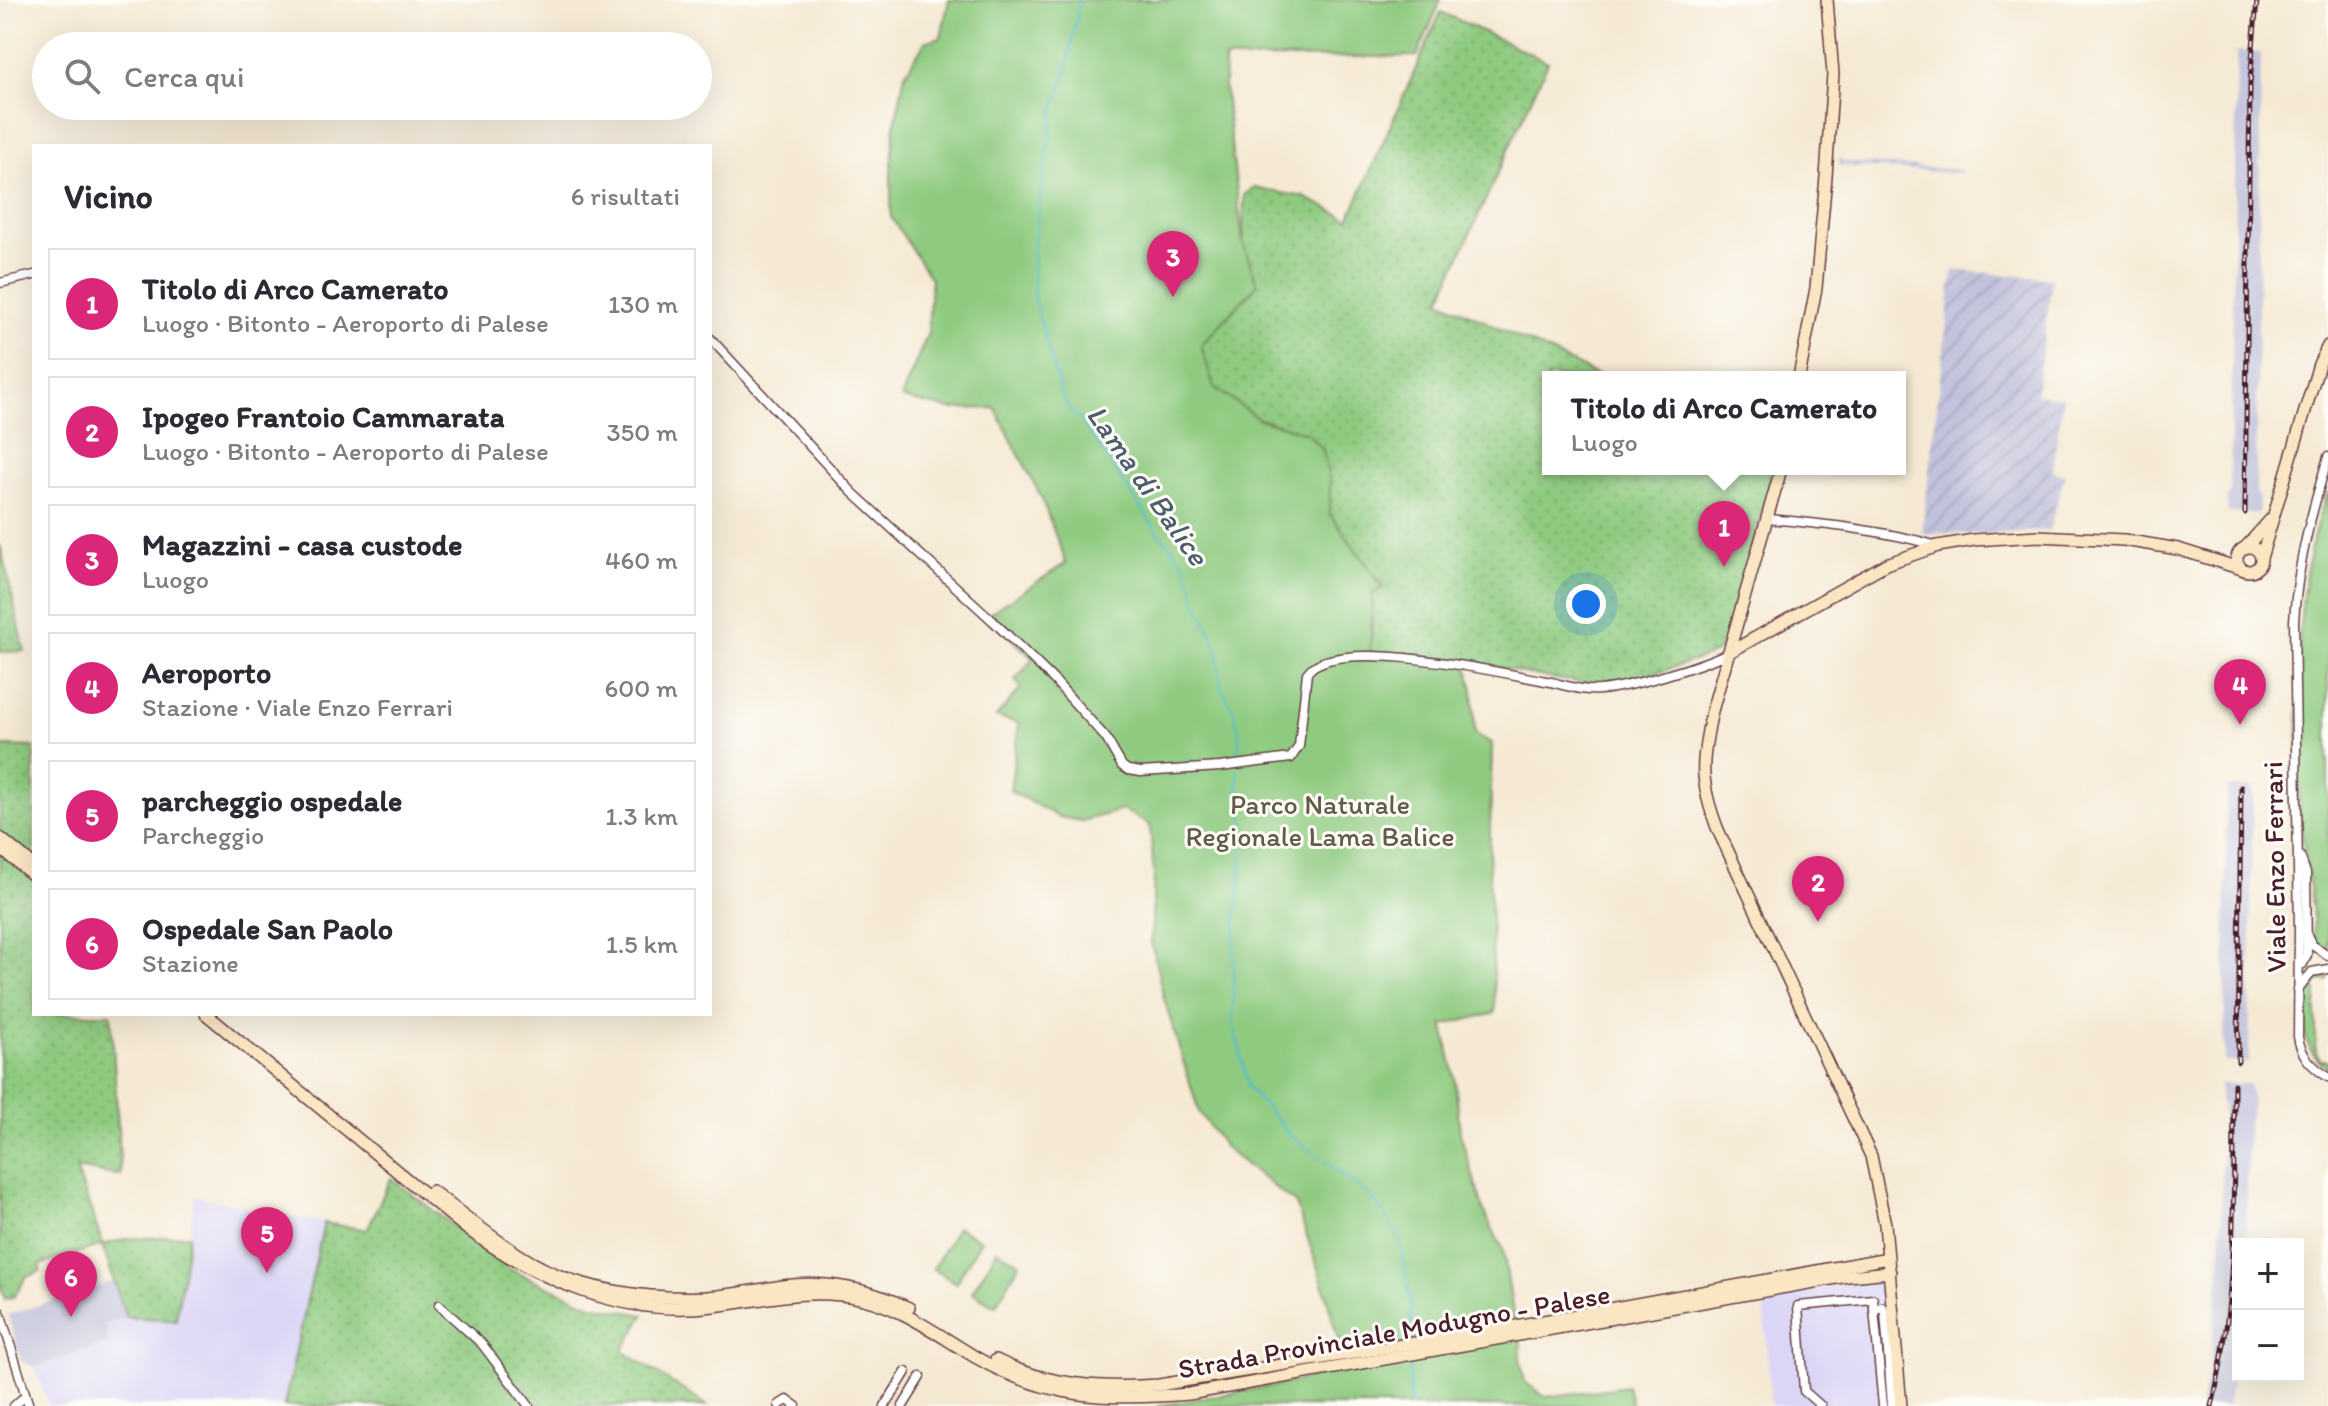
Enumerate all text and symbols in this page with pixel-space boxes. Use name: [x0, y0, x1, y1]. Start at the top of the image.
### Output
search box: [32, 32, 712, 120]
icon: search: [60, 54, 104, 98]
text: Cerca qui: [124, 58, 244, 95]
text: Vicino: [64, 176, 153, 217]
text: 6 risultati: [571, 180, 680, 212]
pin: 3: [1147, 231, 1199, 297]
text: Titolo di Arco Camerato: [142, 270, 449, 307]
text: 1: [86, 288, 98, 320]
text: 130 m: [608, 288, 678, 320]
text: Luogo · Bitonto - Aeroporto di Palese: [142, 307, 549, 339]
popup: [1542, 371, 1906, 475]
text: Titolo di Arco Camerato: [1571, 389, 1877, 426]
text: Ipogeo Frantoio Cammarata: [142, 398, 504, 435]
water label: Lama di Balice: [1079, 398, 1218, 574]
text: 2: [85, 416, 99, 448]
text: 350 m: [606, 416, 678, 448]
text: Luogo: [1571, 426, 1638, 458]
text: Luogo · Bitonto - Aeroporto di Palese: [142, 435, 549, 467]
pin: 1: [1698, 501, 1750, 567]
text: Magazzini - casa custode: [142, 526, 463, 563]
text: 3: [85, 544, 99, 576]
text: 460 m: [605, 544, 678, 576]
text: Luogo: [142, 563, 209, 595]
your location: [1566, 584, 1606, 624]
text: Aeroporto: [142, 654, 271, 691]
pin: 4: [2214, 659, 2266, 725]
text: 4: [84, 672, 100, 704]
text: 600 m: [604, 672, 678, 704]
text: Stazione · Viale Enzo Ferrari: [142, 691, 453, 723]
street label: Viale Enzo Ferrari: [2255, 761, 2293, 973]
text: parcheggio ospedale: [142, 782, 402, 819]
park label: Parco Naturale Regionale Lama Balice: [1186, 787, 1455, 853]
text: 5: [85, 800, 99, 832]
text: 1.3 km: [605, 800, 678, 832]
text: Parcheggio: [142, 819, 264, 851]
pin: 2: [1792, 856, 1844, 922]
text: Ospedale San Paolo: [142, 910, 393, 947]
text: 6: [85, 928, 99, 960]
text: 1.5 km: [606, 928, 678, 960]
text: Stazione: [142, 947, 239, 979]
pin: 5: [241, 1207, 293, 1273]
map controls: [2232, 1238, 2304, 1382]
button: +: [2232, 1238, 2304, 1310]
pin: 6: [45, 1251, 97, 1317]
street label: Strada Provinciale Modugno - Palese: [1175, 1276, 1613, 1386]
button: −: [2232, 1310, 2304, 1382]

